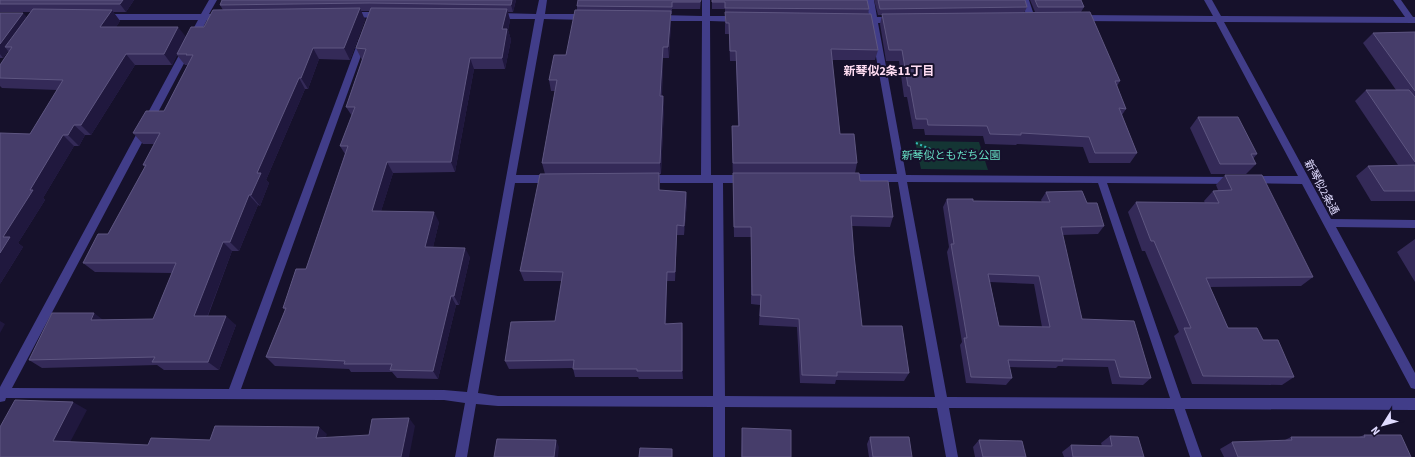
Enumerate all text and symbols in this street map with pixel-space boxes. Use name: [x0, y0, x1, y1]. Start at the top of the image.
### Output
district label: 新琴似2条11丁目: [843, 63, 935, 80]
park label: 新琴似ともだち公園: [902, 148, 1001, 163]
street label: 新琴似2条通: [1301, 157, 1342, 217]
north arrow: [1363, 405, 1403, 445]
text: N: [1367, 423, 1384, 438]

